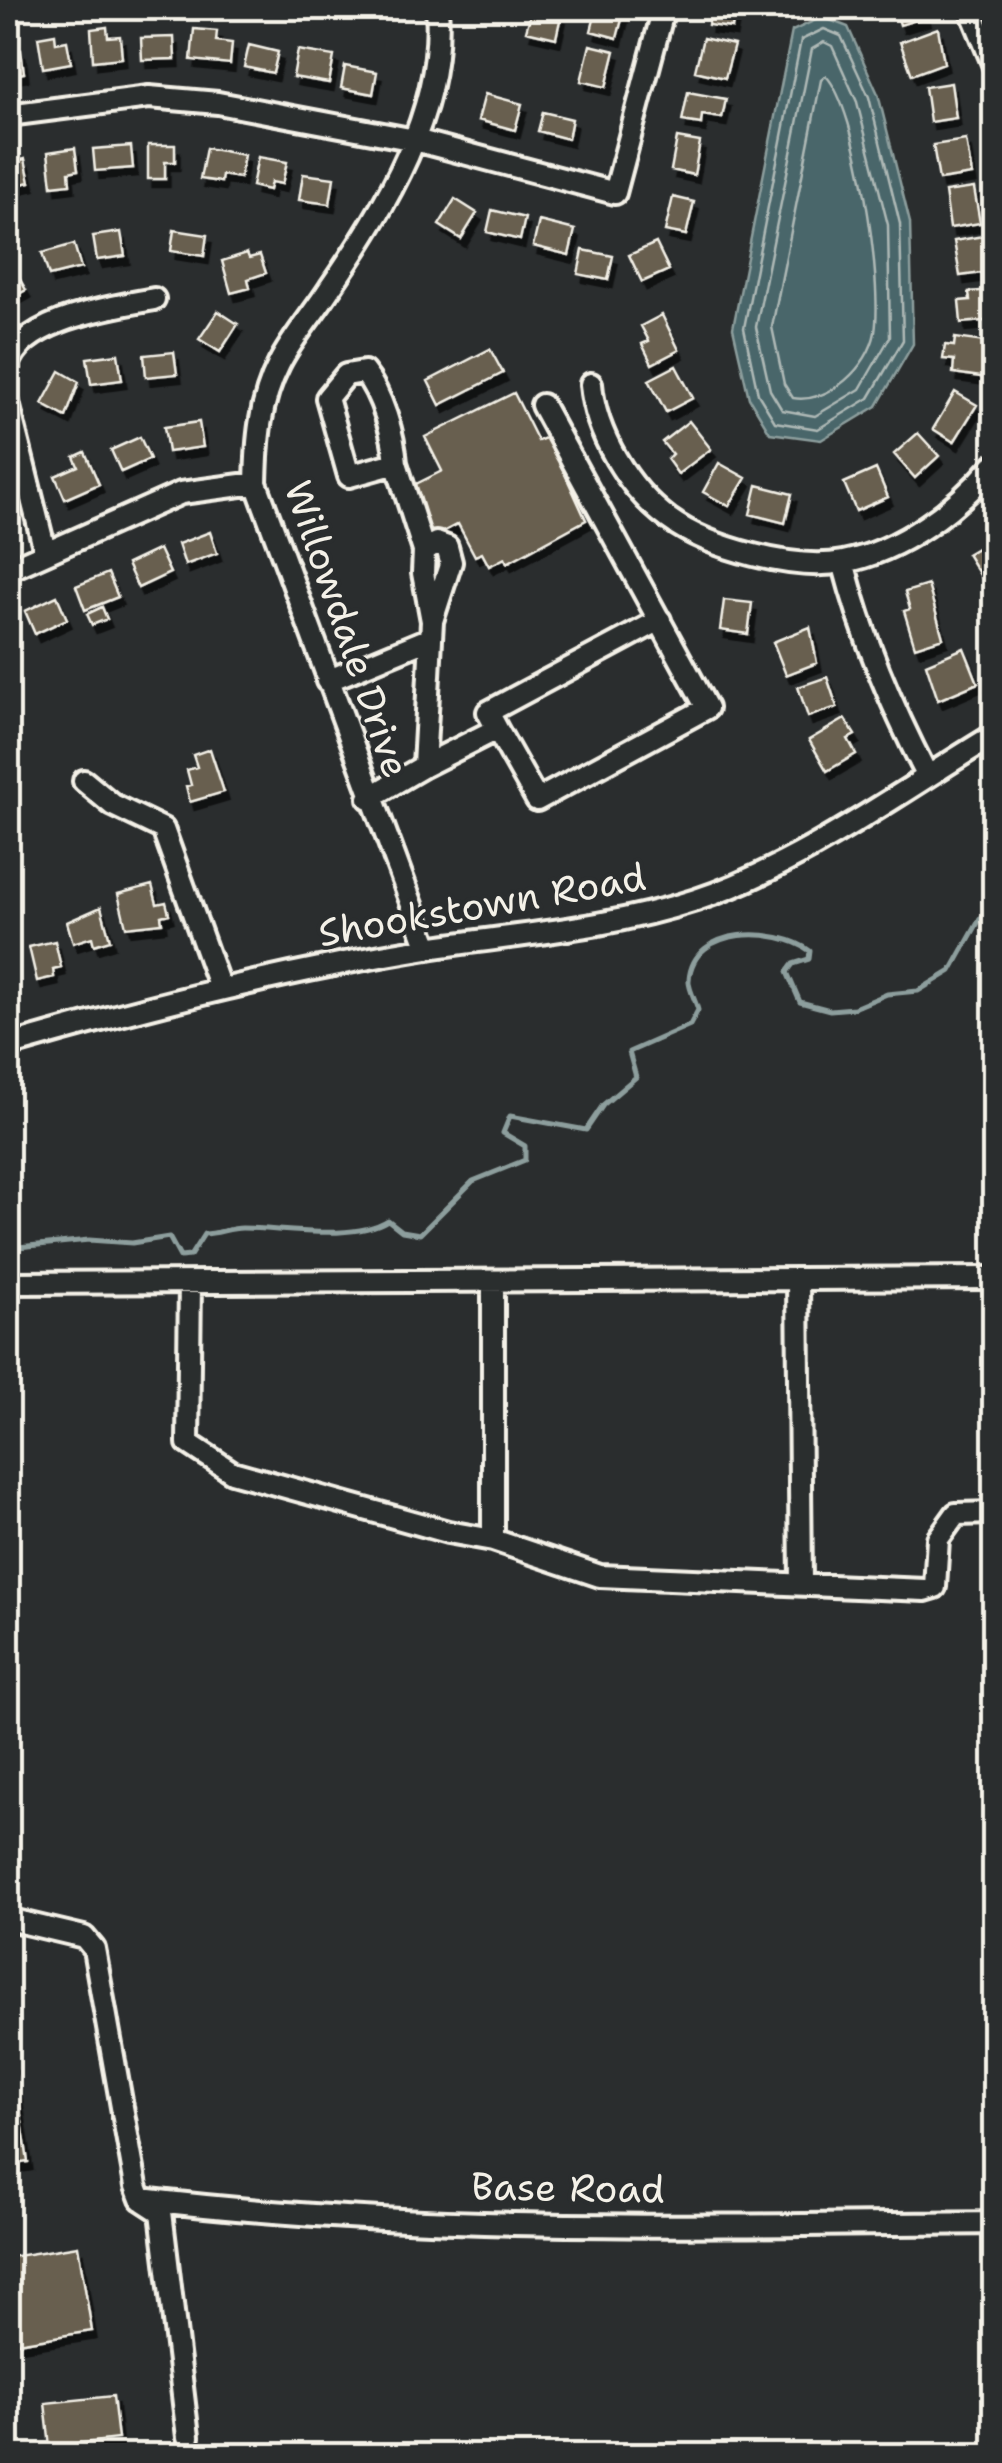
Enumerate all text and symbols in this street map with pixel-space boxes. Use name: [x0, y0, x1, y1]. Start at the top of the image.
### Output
street label: Willowdale Drive: [273, 474, 422, 784]
street label: Shookstown Road: [314, 851, 650, 958]
street label: Base Road: [471, 2160, 665, 2215]

